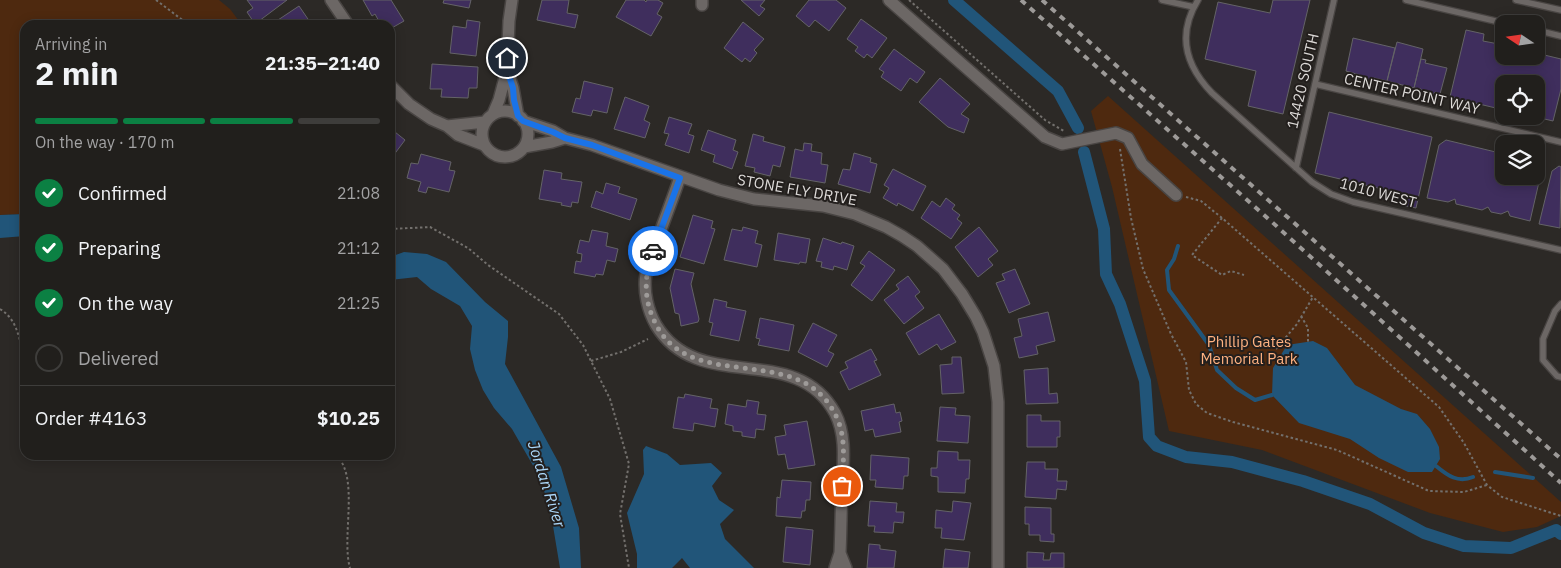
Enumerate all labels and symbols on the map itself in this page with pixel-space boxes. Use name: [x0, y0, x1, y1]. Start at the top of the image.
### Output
north arrow: [1495, 15, 1545, 65]
street label: 14420 SOUTH: [1282, 31, 1323, 130]
pin: [486, 37, 528, 79]
street label: CENTER POINT WAY: [1342, 69, 1482, 118]
street label: STONE FLY DRIVE: [736, 170, 858, 209]
street label: 1010 WEST: [1338, 173, 1419, 212]
courier: [628, 226, 678, 276]
park label: Phillip Gates Memorial Park: [1200, 332, 1298, 368]
water label: Jordan River: [524, 438, 571, 531]
pin: [821, 465, 863, 507]

